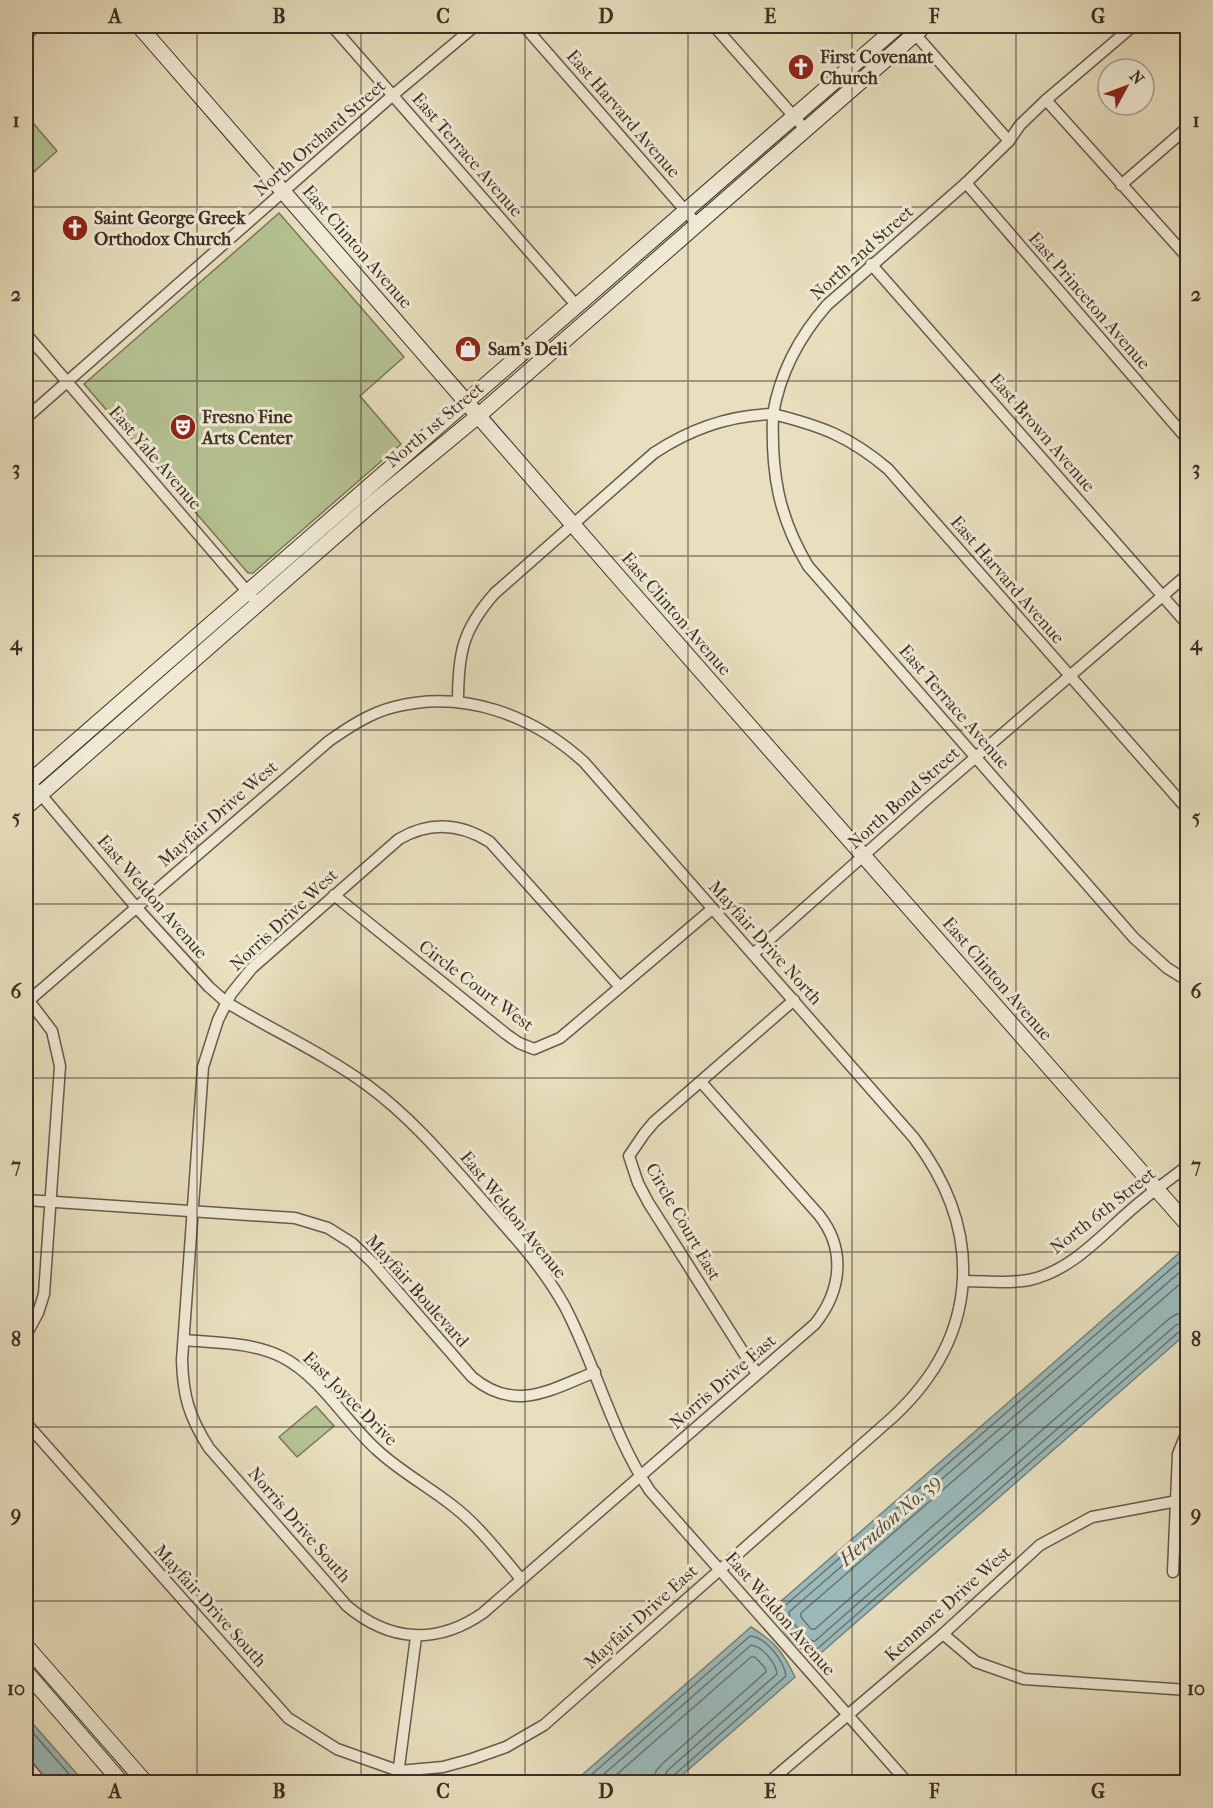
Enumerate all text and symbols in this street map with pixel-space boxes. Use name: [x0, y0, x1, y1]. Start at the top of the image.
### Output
text: A: [107, 5, 123, 28]
text: B: [272, 5, 286, 28]
text: C: [436, 5, 450, 28]
text: D: [598, 5, 614, 28]
text: E: [764, 5, 776, 28]
text: F: [928, 5, 940, 28]
text: G: [1091, 5, 1105, 28]
street label: East Harvard Avenue: [562, 46, 684, 182]
place label: First Covenant Church: [819, 47, 934, 89]
church icon: First Covenant Church: [786, 52, 816, 82]
north arrow: [1096, 57, 1156, 117]
text: N: [1126, 67, 1149, 89]
street label: North Orchard Street: [250, 75, 390, 201]
street label: East Terrace Avenue: [407, 88, 527, 222]
text: 1: [12, 109, 20, 132]
text: 1: [1192, 109, 1200, 132]
street label: East Clinton Avenue: [298, 181, 416, 313]
street label: North 2nd Street: [806, 201, 918, 305]
place label: Saint George Greek Orthodox Church: [94, 208, 246, 250]
church icon: Saint George Greek Orthodox Church: [60, 213, 90, 243]
street label: East Princeton Avenue: [1024, 228, 1154, 374]
text: 2: [11, 283, 21, 306]
text: 2: [1191, 283, 1201, 306]
shop icon: Sam's Deli: [453, 334, 483, 364]
place label: Sam's Deli: [488, 339, 568, 360]
street label: East Brown Avenue: [985, 369, 1099, 497]
street label: North 1st Street: [382, 378, 489, 472]
street label: East Yale Avenue: [104, 402, 206, 514]
place label: Fresno Fine Arts Center: [201, 407, 293, 449]
theatre icon: Fresno Fine Arts Center: [168, 412, 198, 442]
text: 3: [12, 457, 20, 480]
text: 3: [1192, 457, 1200, 480]
street label: East Harvard Avenue: [946, 512, 1068, 648]
street label: East Clinton Avenue: [617, 548, 735, 680]
text: 4: [9, 632, 23, 656]
text: 4: [1189, 632, 1203, 656]
street label: East Terrace Avenue: [894, 640, 1014, 774]
street label: North Bond Street: [844, 742, 964, 854]
street label: Mayfair Drive West: [154, 756, 282, 872]
text: 5: [12, 806, 21, 829]
text: 5: [1192, 806, 1201, 829]
street label: East Weldon Avenue: [92, 831, 212, 963]
street label: Norris Drive West: [226, 864, 343, 975]
street label: Mayfair Drive North: [704, 877, 826, 1009]
street label: East Clinton Avenue: [938, 913, 1056, 1045]
street label: Circle Court West: [415, 936, 538, 1036]
text: 6: [11, 980, 23, 1003]
text: 6: [1191, 980, 1203, 1003]
street label: East Weldon Avenue: [455, 1147, 571, 1283]
text: 7: [10, 1154, 21, 1177]
text: 7: [1190, 1154, 1201, 1177]
street label: Circle Court East: [641, 1160, 725, 1285]
street label: North 6th Street: [1046, 1163, 1160, 1259]
street label: Mayfair Boulevard: [361, 1230, 473, 1352]
text: 8: [11, 1328, 21, 1351]
text: 8: [1191, 1328, 1201, 1351]
street label: Norris Drive East: [666, 1330, 781, 1434]
street label: East Joyce Drive: [298, 1347, 402, 1451]
street label: Norris Drive South: [243, 1463, 355, 1587]
water label: Herndon No. 39: [834, 1470, 946, 1571]
text: 9: [10, 1503, 21, 1526]
text: 9: [1190, 1503, 1201, 1526]
street label: Mayfair Drive South: [149, 1540, 271, 1672]
street label: Kenmore Drive West: [881, 1541, 1016, 1666]
street label: East Weldon Avenue: [720, 1548, 840, 1680]
street label: Mayfair Drive East: [580, 1560, 702, 1673]
text: 10: [7, 1677, 25, 1700]
text: 10: [1187, 1677, 1205, 1700]
text: A: [107, 1780, 123, 1803]
text: B: [272, 1780, 286, 1803]
text: C: [436, 1780, 450, 1803]
text: D: [598, 1780, 614, 1803]
text: E: [764, 1780, 776, 1803]
text: F: [928, 1780, 940, 1803]
text: G: [1091, 1780, 1105, 1803]

